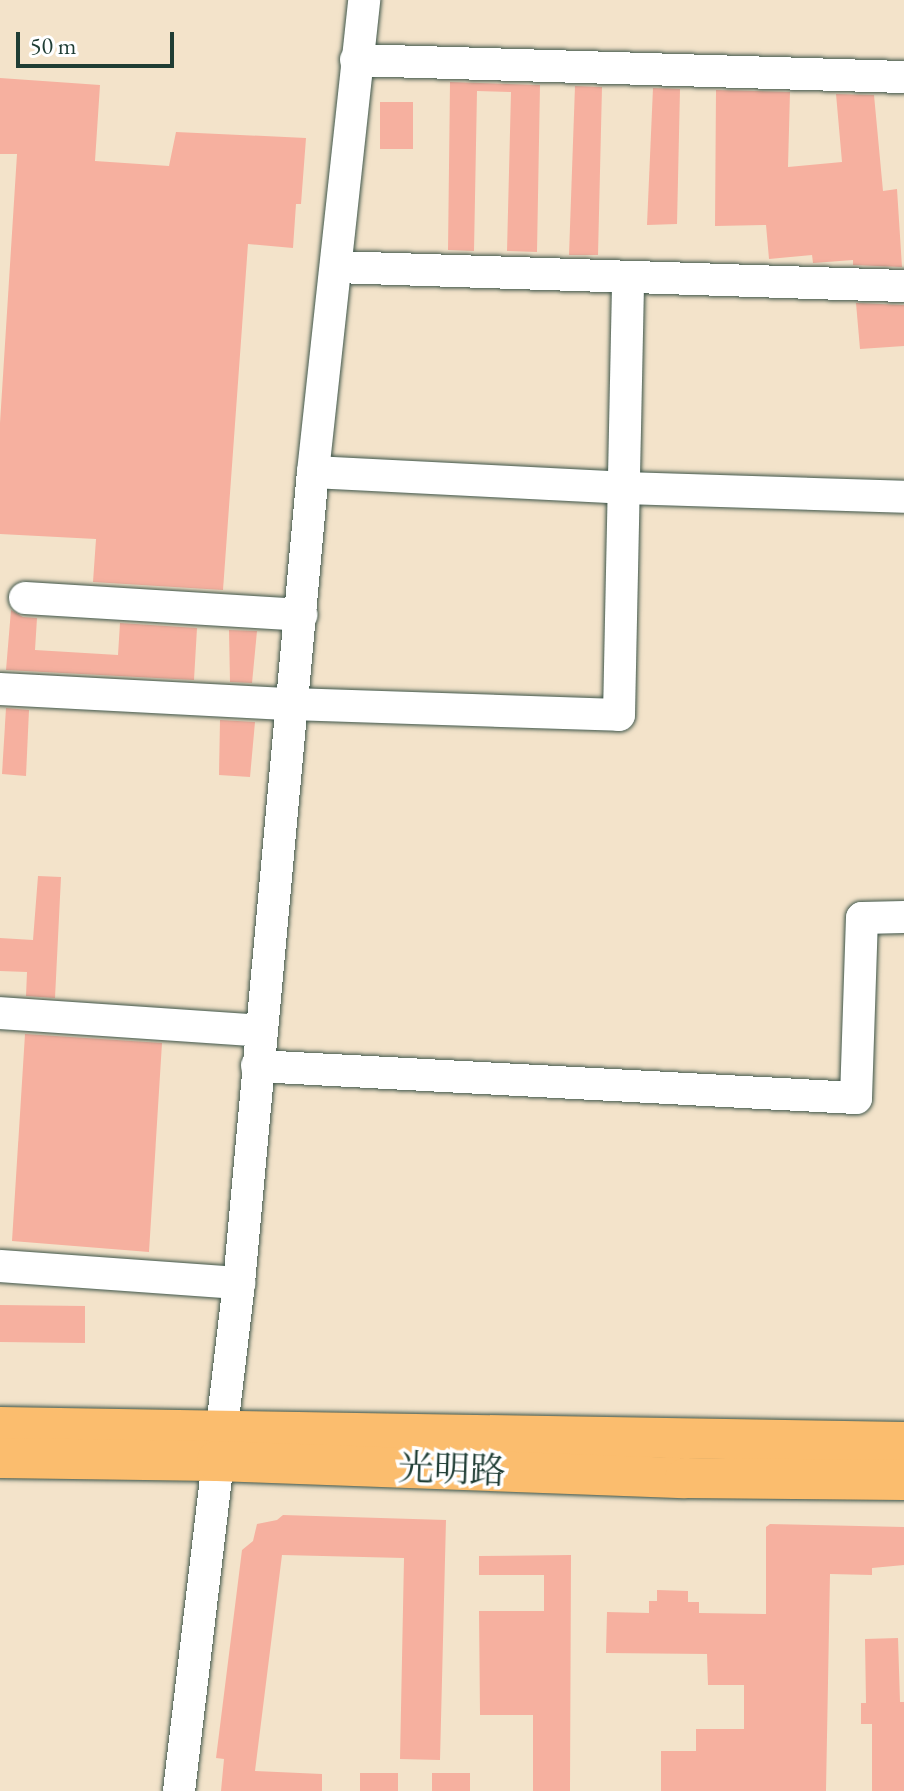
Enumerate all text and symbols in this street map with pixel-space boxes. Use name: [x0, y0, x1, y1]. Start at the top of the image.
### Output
scale bar: [20, 16, 178, 66]
text: 50 m: [30, 30, 77, 61]
street label: 光明路: [397, 1446, 507, 1492]

